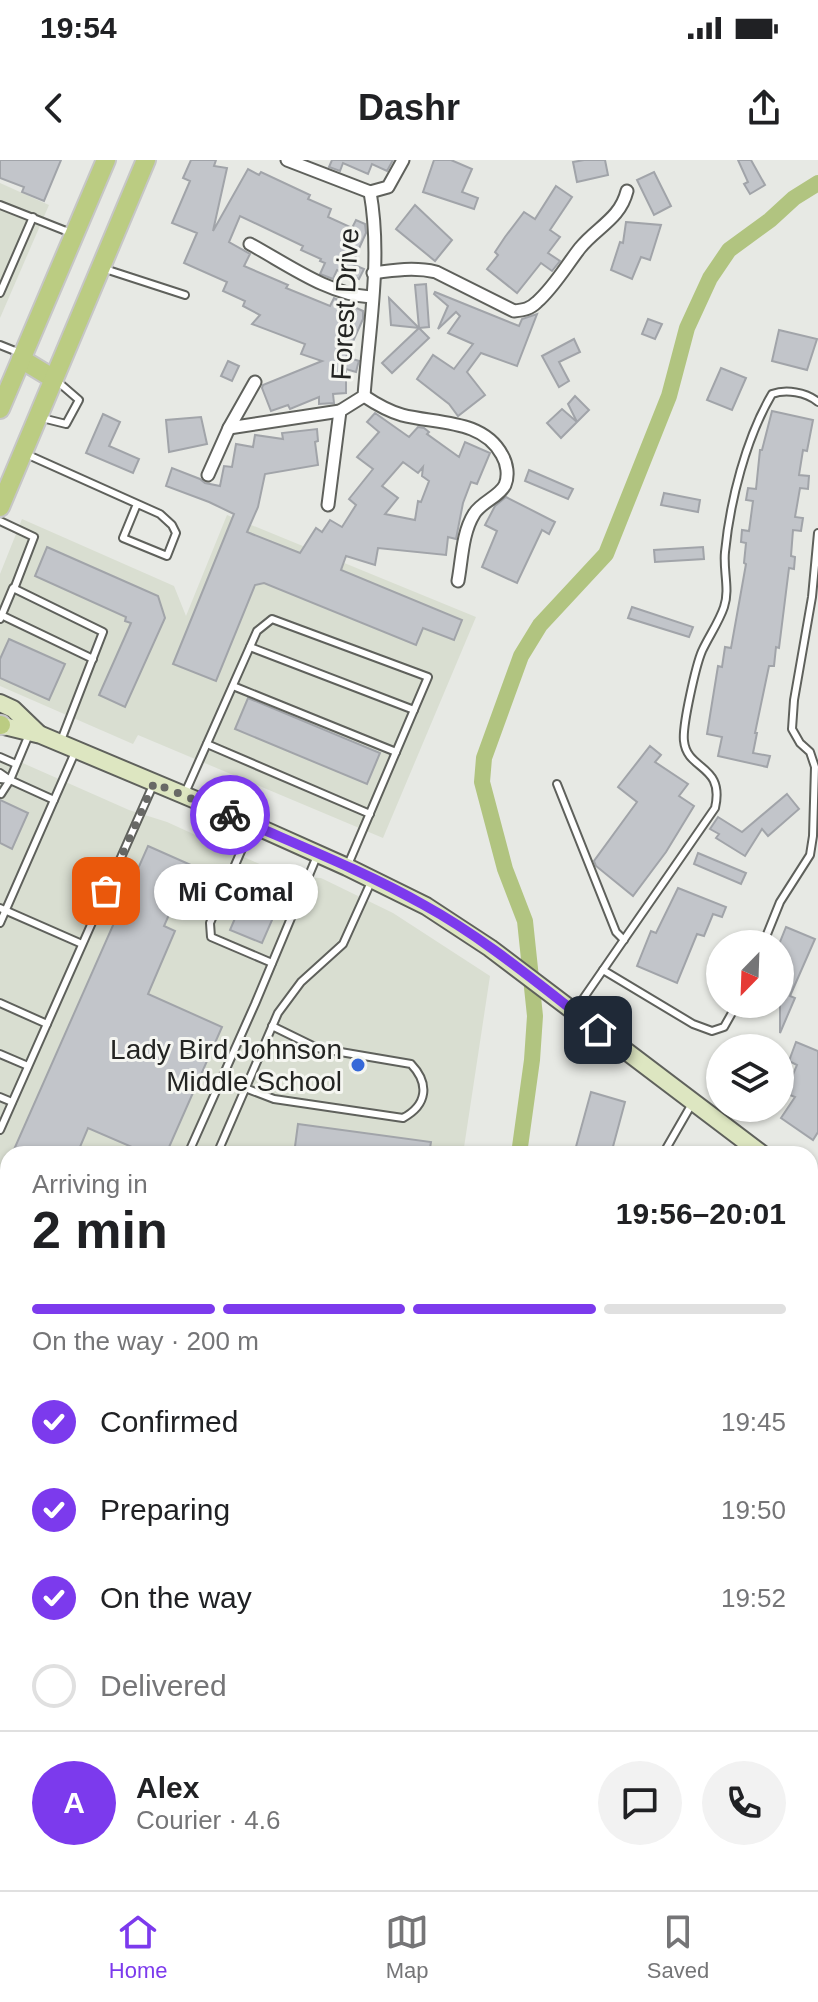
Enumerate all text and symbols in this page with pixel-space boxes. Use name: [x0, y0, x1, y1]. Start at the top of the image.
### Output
text: 19:54: [40, 11, 117, 44]
icon: back: [32, 86, 76, 130]
icon: share: [742, 86, 786, 130]
text: Dashr: [358, 87, 460, 128]
street label: Forest Drive: [326, 227, 364, 381]
courier: [190, 775, 270, 855]
icon: bike: [208, 793, 252, 837]
pin: [72, 857, 140, 925]
callout: Mi Comal: [154, 863, 318, 919]
icon: bag: [84, 869, 128, 913]
text: Mi Comal: [178, 877, 294, 907]
north arrow: [706, 930, 794, 1018]
map controls: [706, 930, 794, 1122]
pin: [564, 996, 632, 1064]
icon: home: [576, 1008, 620, 1052]
place label: Lady Bird Johnson Middle School: [110, 1034, 342, 1097]
button: layers: [706, 1034, 794, 1122]
marker: Lady Bird Johnson Middle School: [349, 1056, 367, 1074]
text: Arriving in: [32, 1169, 148, 1199]
text: 19:56–20:01: [616, 1197, 786, 1230]
text: 2 min: [32, 1201, 168, 1259]
text: On the way · 200 m: [32, 1326, 259, 1356]
icon: check: [32, 1400, 76, 1444]
text: Confirmed: [100, 1405, 238, 1438]
text: 19:45: [721, 1407, 786, 1437]
icon: check: [32, 1488, 76, 1532]
text: Preparing: [100, 1493, 230, 1526]
text: 19:50: [721, 1495, 786, 1525]
icon: check: [32, 1576, 76, 1620]
text: On the way: [100, 1581, 252, 1614]
text: 19:52: [721, 1583, 786, 1613]
text: Delivered: [100, 1669, 227, 1702]
button: chat: [598, 1761, 682, 1845]
button: phone: [702, 1761, 786, 1845]
text: Alex: [136, 1771, 199, 1804]
text: A: [63, 1786, 85, 1819]
text: Courier · 4.6: [136, 1805, 281, 1835]
tab: Home: [109, 1910, 168, 1984]
tab: Map: [385, 1910, 429, 1984]
tab: Saved: [647, 1910, 709, 1984]

